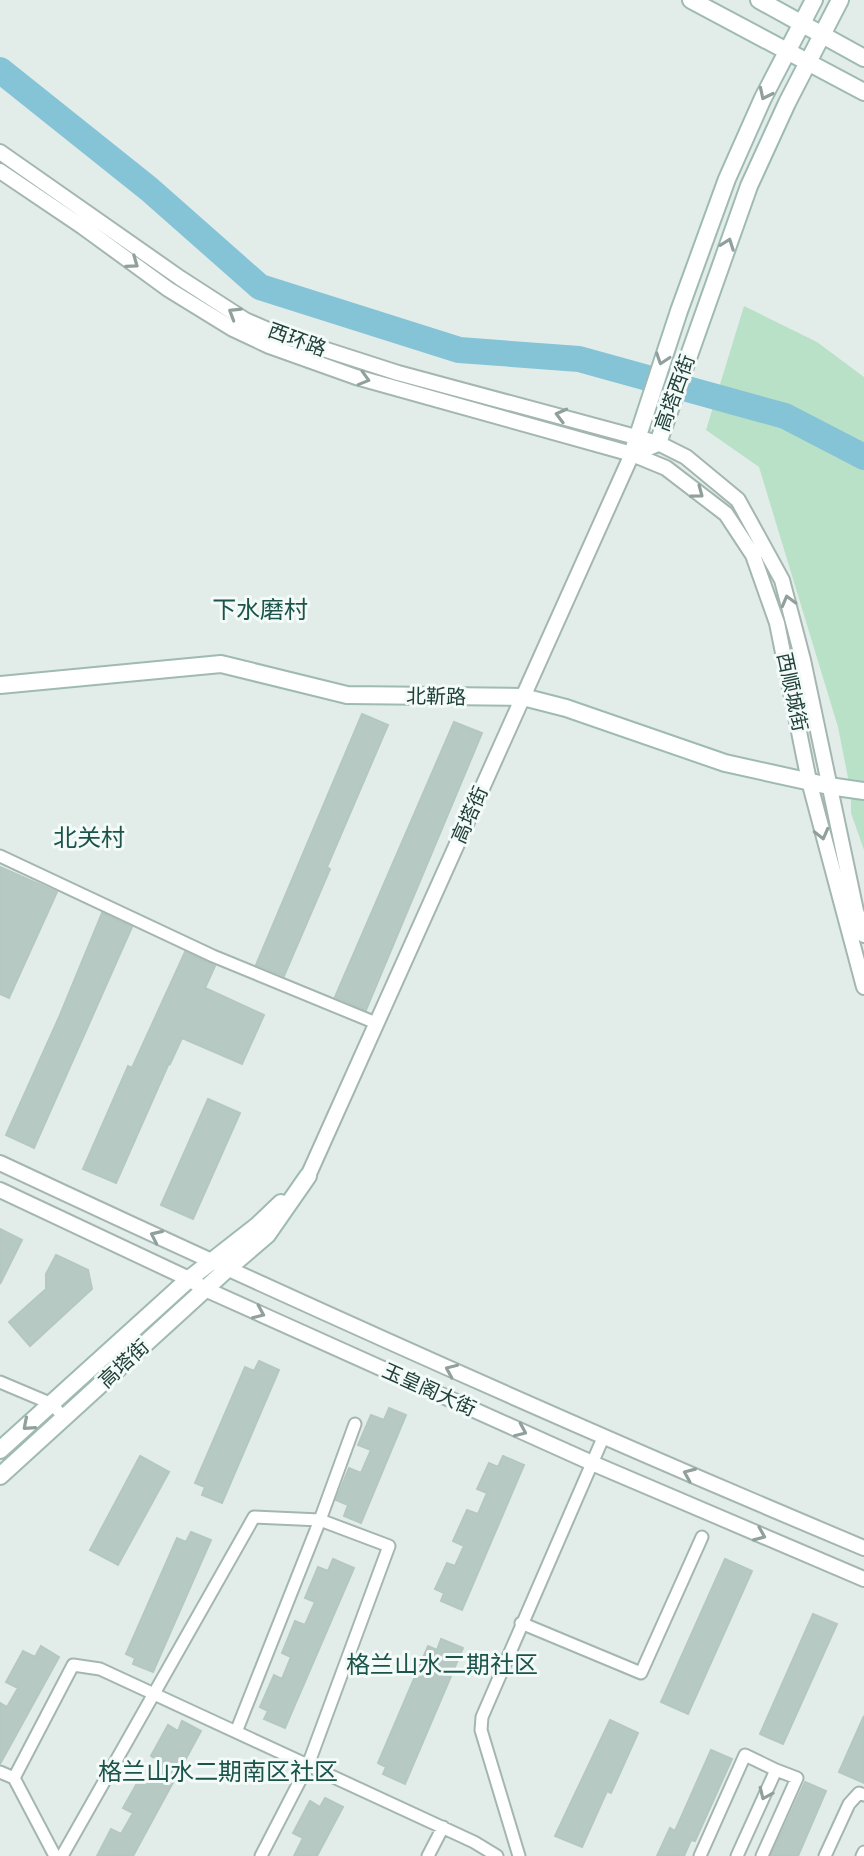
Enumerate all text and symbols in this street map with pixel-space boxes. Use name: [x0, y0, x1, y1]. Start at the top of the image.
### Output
one-way arrow: [759, 86, 775, 101]
one-way arrow: [719, 238, 735, 252]
one-way arrow: [124, 254, 139, 268]
one-way arrow: [228, 307, 243, 322]
street label: 西环路: [265, 318, 329, 362]
street label: 高塔西街: [650, 351, 700, 435]
one-way arrow: [656, 352, 672, 366]
one-way arrow: [357, 370, 371, 386]
one-way arrow: [555, 408, 569, 425]
one-way arrow: [690, 483, 704, 497]
one-way arrow: [780, 594, 797, 608]
district label: 下水磨村: [212, 595, 308, 625]
street label: 西顺城街: [771, 650, 813, 734]
street label: 北靳路: [406, 684, 466, 710]
street label: 高塔街: [446, 783, 494, 847]
district label: 北关村: [53, 823, 125, 853]
one-way arrow: [813, 827, 830, 841]
one-way arrow: [149, 1230, 164, 1246]
one-way arrow: [251, 1304, 265, 1320]
street label: 高塔街: [94, 1334, 154, 1394]
street label: 玉皇阁大街: [378, 1358, 480, 1422]
one-way arrow: [444, 1364, 459, 1380]
one-way arrow: [22, 1416, 37, 1430]
one-way arrow: [513, 1422, 528, 1438]
one-way arrow: [683, 1468, 697, 1484]
one-way arrow: [752, 1525, 766, 1541]
district label: 格兰山水二期社区: [346, 1650, 538, 1680]
district label: 格兰山水二期南区社区: [98, 1757, 338, 1787]
one-way arrow: [759, 1786, 775, 1800]

